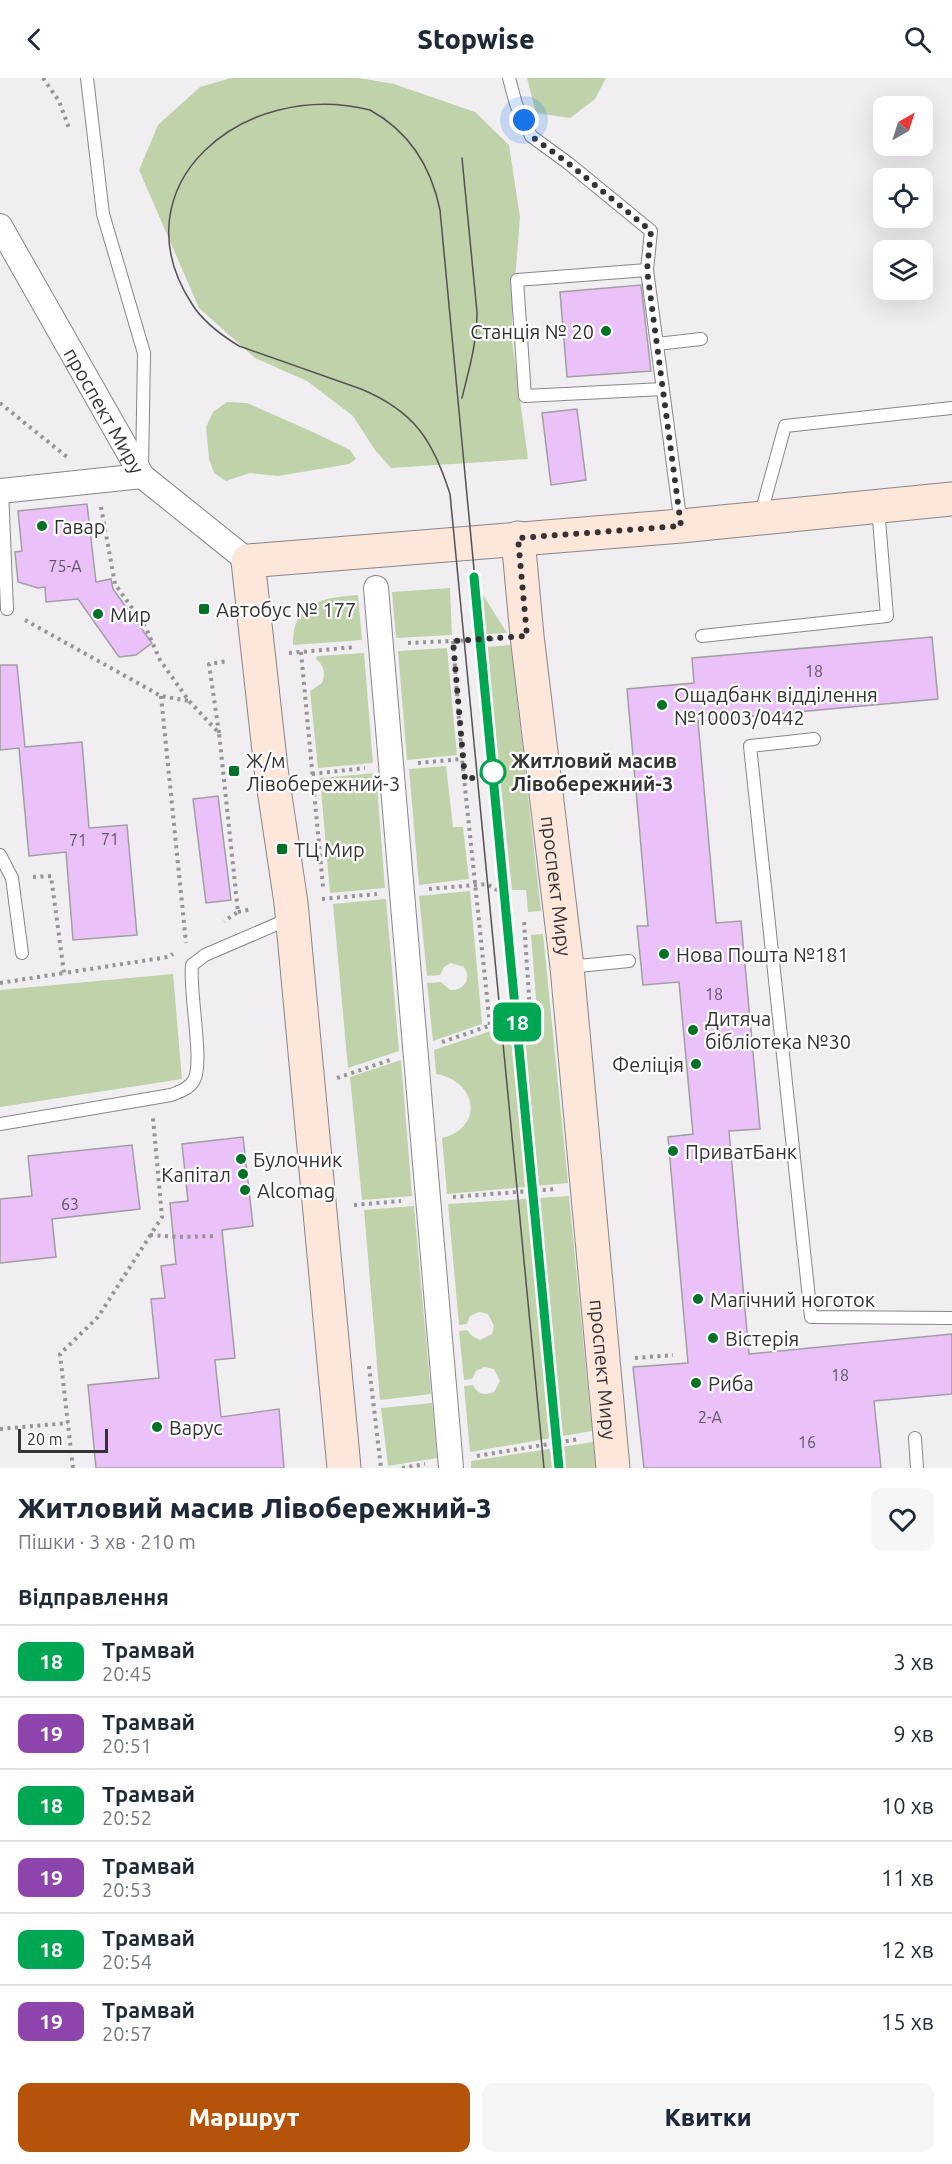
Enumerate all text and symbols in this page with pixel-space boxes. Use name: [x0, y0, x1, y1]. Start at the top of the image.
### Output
icon: back: [18, 23, 51, 56]
icon: search: [901, 23, 934, 56]
text: Stopwise: [417, 24, 535, 54]
north arrow: [873, 96, 933, 156]
map controls: [873, 96, 933, 300]
your location: [509, 105, 539, 135]
button: locate: [873, 168, 933, 228]
button: layers: [873, 240, 933, 300]
place label: Станція № 20: [470, 320, 594, 343]
marker: Станція № 20: [599, 324, 613, 338]
street label: проспект Миру: [60, 343, 150, 478]
place label: Гавар: [54, 515, 106, 538]
marker: Гавар: [35, 519, 49, 533]
house number: 75-А: [48, 557, 82, 575]
place label: Автобус № 177: [216, 598, 356, 621]
marker: Автобус № 177: [197, 602, 211, 616]
place label: Мир: [110, 603, 151, 626]
marker: Мир: [91, 607, 105, 621]
house number: 18: [805, 662, 823, 680]
place label: Ощадбанк відділення №10003/0442: [674, 683, 878, 729]
marker: Ощадбанк відділення №10003/0442: [655, 698, 669, 712]
place label: Ж/м Лівобережний-3: [246, 749, 400, 795]
place label: Житловий масив Лівобережний-3: [511, 749, 677, 795]
marker: Житловий масив Лівобережний-3: [480, 759, 506, 785]
marker: Ж/м Лівобережний-3: [227, 764, 241, 778]
street label: проспект Миру: [537, 814, 577, 958]
house number: 71: [101, 830, 119, 848]
house number: 71: [69, 831, 87, 849]
place label: ТЦ Мир: [294, 838, 365, 861]
marker: ТЦ Мир: [275, 842, 289, 856]
place label: Нова Пошта №181: [676, 943, 849, 966]
marker: Нова Пошта №181: [657, 947, 671, 961]
house number: 18: [705, 985, 723, 1003]
line badge: 18: [490, 1002, 544, 1042]
place label: Дитяча бібліотека №30: [705, 1007, 851, 1053]
text: 18: [505, 1010, 529, 1034]
marker: Дитяча бібліотека №30: [686, 1023, 700, 1037]
place label: Феліція: [612, 1053, 684, 1076]
marker: Феліція: [689, 1057, 703, 1071]
place label: ПриватБанк: [685, 1140, 797, 1163]
marker: ПриватБанк: [666, 1144, 680, 1158]
place label: Булочник: [253, 1148, 342, 1171]
marker: Булочник: [234, 1152, 248, 1166]
place label: Капітал: [161, 1163, 231, 1186]
marker: Капітал: [236, 1167, 250, 1181]
place label: Alcomag: [257, 1179, 335, 1202]
marker: Alcomag: [238, 1183, 252, 1197]
house number: 63: [61, 1195, 79, 1213]
place label: Магічний ноготок: [710, 1288, 875, 1311]
marker: Магічний ноготок: [691, 1292, 705, 1306]
street label: проспект Миру: [586, 1298, 622, 1441]
place label: Вістерія: [725, 1327, 799, 1350]
marker: Вістерія: [706, 1331, 720, 1345]
house number: 18: [831, 1366, 849, 1384]
place label: Риба: [708, 1372, 754, 1395]
marker: Риба: [689, 1376, 703, 1390]
house number: 2-А: [698, 1408, 723, 1426]
place label: Варус: [169, 1416, 223, 1439]
marker: Варус: [150, 1420, 164, 1434]
scale bar: [18, 1426, 108, 1454]
text: 20 m: [27, 1430, 63, 1448]
house number: 16: [798, 1433, 816, 1451]
button: heart: [871, 1488, 934, 1551]
text: Житловий масив Лівобережний-3: [18, 1492, 492, 1523]
text: Пішки · 3 хв · 210 m: [18, 1530, 196, 1553]
text: Відправлення: [18, 1584, 169, 1609]
text: Трамвай: [102, 1637, 195, 1662]
text: 18: [39, 1649, 63, 1673]
text: 3 хв: [893, 1649, 934, 1674]
text: 20:45: [102, 1662, 152, 1685]
text: Трамвай: [102, 1709, 195, 1734]
text: 19: [39, 1721, 63, 1745]
text: 9 хв: [893, 1721, 934, 1746]
text: 20:51: [102, 1734, 152, 1757]
text: Трамвай: [102, 1781, 195, 1806]
text: 18: [39, 1793, 63, 1817]
text: 10 хв: [881, 1793, 934, 1818]
text: 20:52: [102, 1806, 152, 1829]
text: Трамвай: [102, 1853, 195, 1878]
text: 19: [39, 1865, 63, 1889]
text: 11 хв: [881, 1865, 934, 1890]
text: 20:53: [102, 1878, 152, 1901]
text: Трамвай: [102, 1925, 195, 1950]
text: 18: [39, 1937, 63, 1961]
text: 12 хв: [881, 1937, 934, 1962]
text: 20:54: [102, 1950, 152, 1973]
text: Трамвай: [102, 1997, 195, 2022]
text: 19: [39, 2009, 63, 2033]
text: 15 хв: [881, 2009, 934, 2034]
text: 20:57: [102, 2022, 152, 2045]
button: Маршрут: [18, 2083, 470, 2152]
button: Квитки: [482, 2083, 934, 2152]

